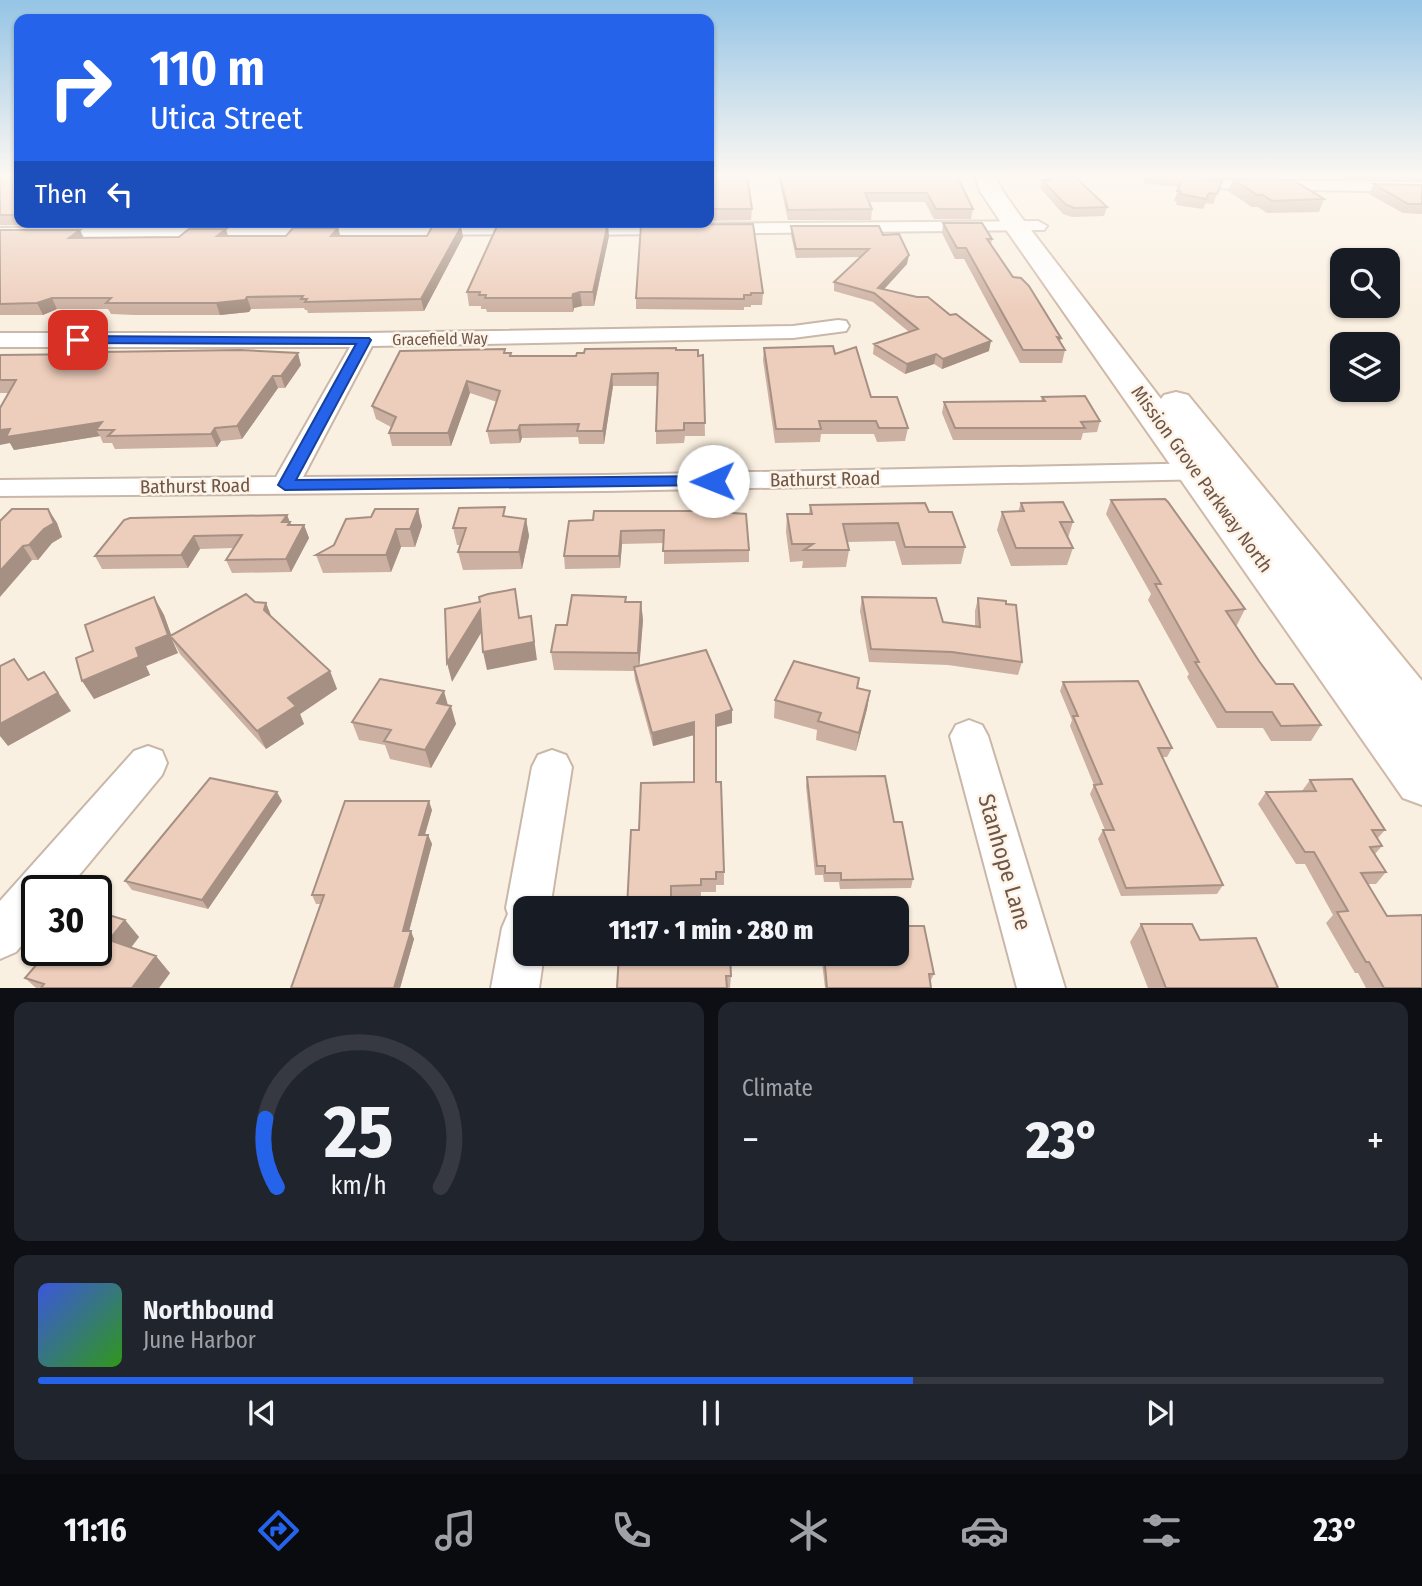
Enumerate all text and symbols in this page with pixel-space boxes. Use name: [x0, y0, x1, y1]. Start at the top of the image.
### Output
text: 110 m: [150, 39, 265, 98]
icon: right: [35, 42, 126, 133]
text: Utica Street: [150, 99, 303, 137]
icon: left: [101, 175, 139, 213]
text: Then: [35, 179, 87, 210]
map controls: [1330, 248, 1400, 402]
button: search: [1330, 248, 1400, 318]
pin: [48, 310, 108, 370]
icon: arrive: [59, 321, 97, 359]
street label: Gracefield Way: [392, 329, 489, 349]
button: layers: [1330, 332, 1400, 402]
street label: Mission Grove Parkway North: [1127, 381, 1277, 577]
position arrow: [676, 444, 750, 518]
street label: Bathurst Road: [770, 467, 880, 491]
street label: Bathurst Road: [140, 474, 250, 498]
street label: Stanhope Lane: [972, 791, 1038, 933]
speed limit sign: 30: [21, 875, 112, 966]
text: 11:17 · 1 min · 280 m: [609, 915, 813, 946]
text: Climate: [742, 1074, 813, 1102]
text: 25: [323, 1090, 394, 1177]
text: 23°: [1026, 1109, 1100, 1172]
text: −: [742, 1117, 759, 1163]
text: +: [1367, 1117, 1384, 1163]
text: km/h: [331, 1171, 387, 1201]
text: Northbound: [143, 1295, 274, 1326]
text: June Harbor: [143, 1326, 256, 1354]
icon: previous: [243, 1394, 281, 1432]
icon: pause: [692, 1394, 730, 1432]
icon: next: [1141, 1394, 1179, 1432]
icon: directions: [254, 1506, 303, 1555]
icon: music: [431, 1506, 480, 1555]
icon: phone: [607, 1506, 656, 1555]
icon: climate: [784, 1506, 833, 1555]
icon: car: [960, 1506, 1009, 1555]
icon: filters: [1137, 1506, 1186, 1555]
text: 11:16: [64, 1511, 127, 1549]
text: 23°: [1313, 1511, 1358, 1549]

